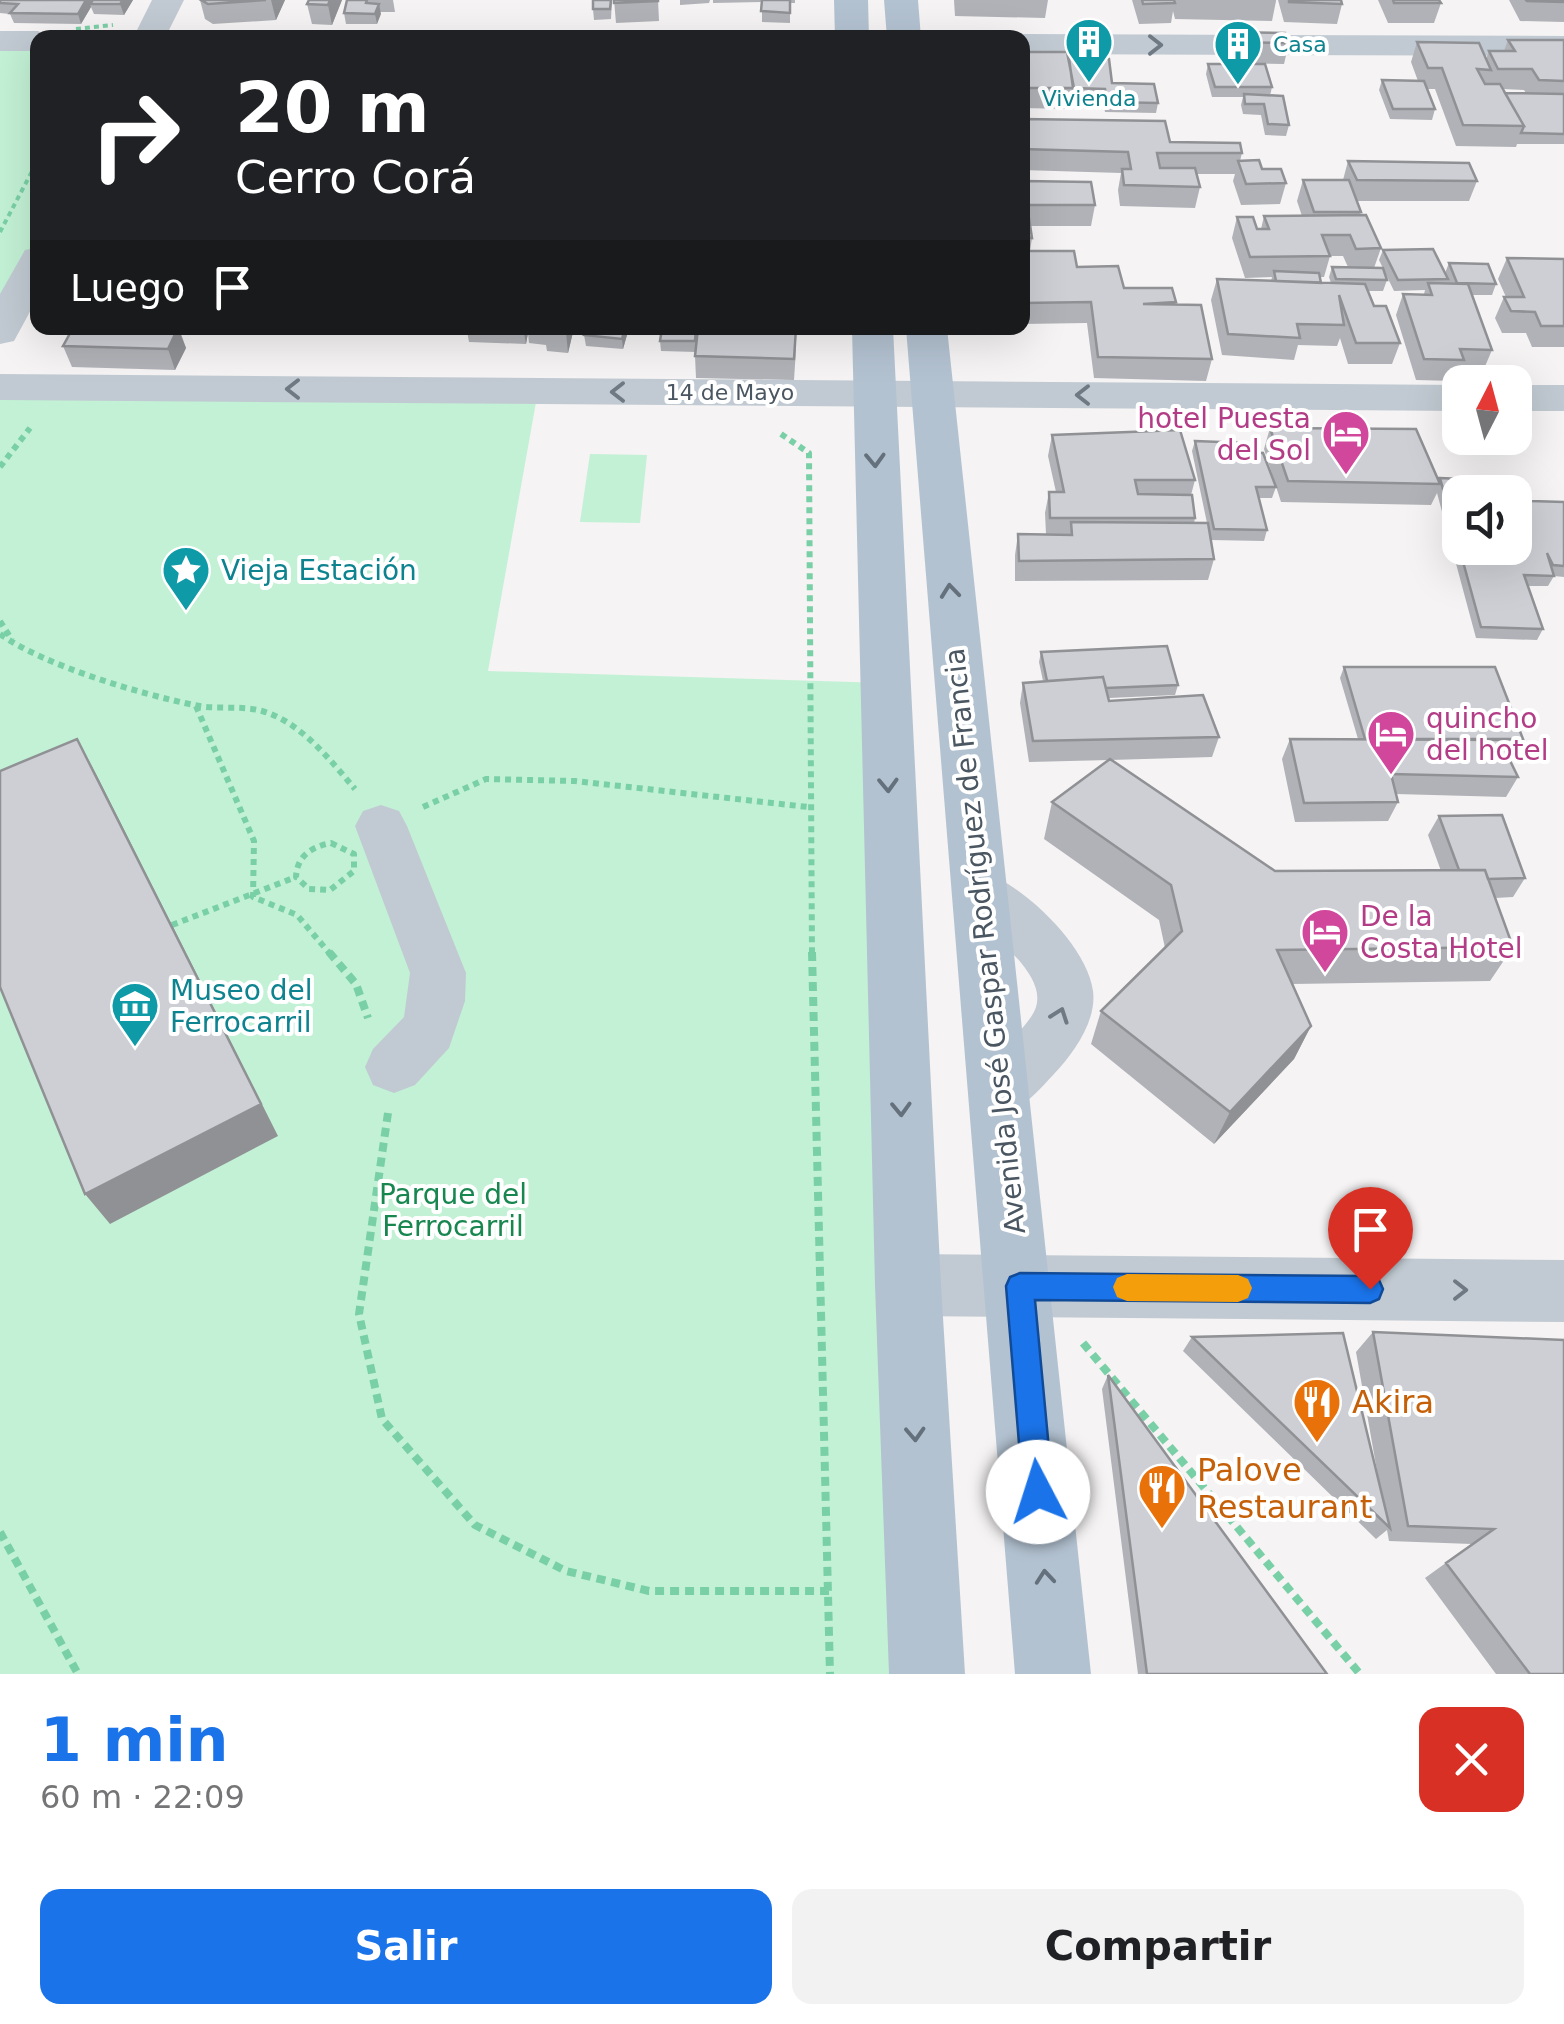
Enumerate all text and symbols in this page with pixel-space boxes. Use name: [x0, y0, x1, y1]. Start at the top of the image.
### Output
building icon: Vivienda: [1063, 16, 1115, 84]
building icon: Casa: [1212, 18, 1264, 86]
place label: Casa: [1273, 32, 1327, 57]
one-way arrow: [1148, 34, 1163, 56]
text: 20 m: [235, 67, 430, 149]
icon: right: [70, 70, 200, 200]
place label: Vivienda: [1042, 86, 1136, 111]
text: Cerro Corá: [235, 151, 476, 204]
icon: arrive: [205, 260, 260, 315]
text: Luego: [70, 266, 185, 310]
north arrow: [1442, 365, 1532, 455]
map controls: [1442, 365, 1532, 565]
one-way arrow: [284, 378, 300, 400]
street label: 14 de Mayo: [666, 380, 794, 405]
one-way arrow: [609, 381, 625, 402]
one-way arrow: [1074, 384, 1090, 406]
place label: hotel Puesta del Sol: [1137, 402, 1311, 467]
hotel icon: hotel Puesta del Sol: [1320, 408, 1372, 476]
one-way arrow: [864, 452, 885, 468]
button: sound: [1442, 475, 1532, 565]
place icon: Vieja Estación: [160, 544, 212, 612]
place label: Vieja Estación: [221, 554, 417, 587]
one-way arrow: [940, 583, 961, 599]
street label: Avenida José Gaspar Rodríguez de Francia: [938, 646, 1032, 1236]
place label: quincho del hotel: [1426, 702, 1549, 767]
hotel icon: quincho del hotel: [1365, 708, 1417, 776]
one-way arrow: [877, 777, 898, 793]
place label: De la Costa Hotel: [1360, 900, 1522, 965]
hotel icon: De la Costa Hotel: [1299, 906, 1351, 974]
place label: Museo del Ferrocarril: [170, 974, 313, 1039]
museum icon: Museo del Ferrocarril: [109, 980, 161, 1048]
one-way arrow: [1048, 1007, 1068, 1025]
one-way arrow: [890, 1102, 911, 1118]
park label: Parque del Ferrocarril: [379, 1178, 527, 1243]
pin: [1328, 1187, 1413, 1290]
icon: arrive: [1343, 1202, 1398, 1257]
one-way arrow: [1454, 1279, 1469, 1301]
restaurant icon: Akira: [1291, 1376, 1343, 1444]
place label: Akira: [1352, 1383, 1434, 1421]
one-way arrow: [905, 1427, 926, 1442]
position arrow: [986, 1440, 1090, 1544]
place label: Palove Restaurant: [1197, 1451, 1372, 1526]
restaurant icon: Palove Restaurant: [1136, 1462, 1188, 1530]
one-way arrow: [1035, 1568, 1056, 1584]
text: 1 min: [40, 1705, 228, 1775]
button: close: [1419, 1707, 1524, 1812]
text: 60 m · 22:09: [40, 1778, 245, 1816]
button: Salir: [40, 1889, 772, 2004]
button: Compartir: [792, 1889, 1524, 2004]

